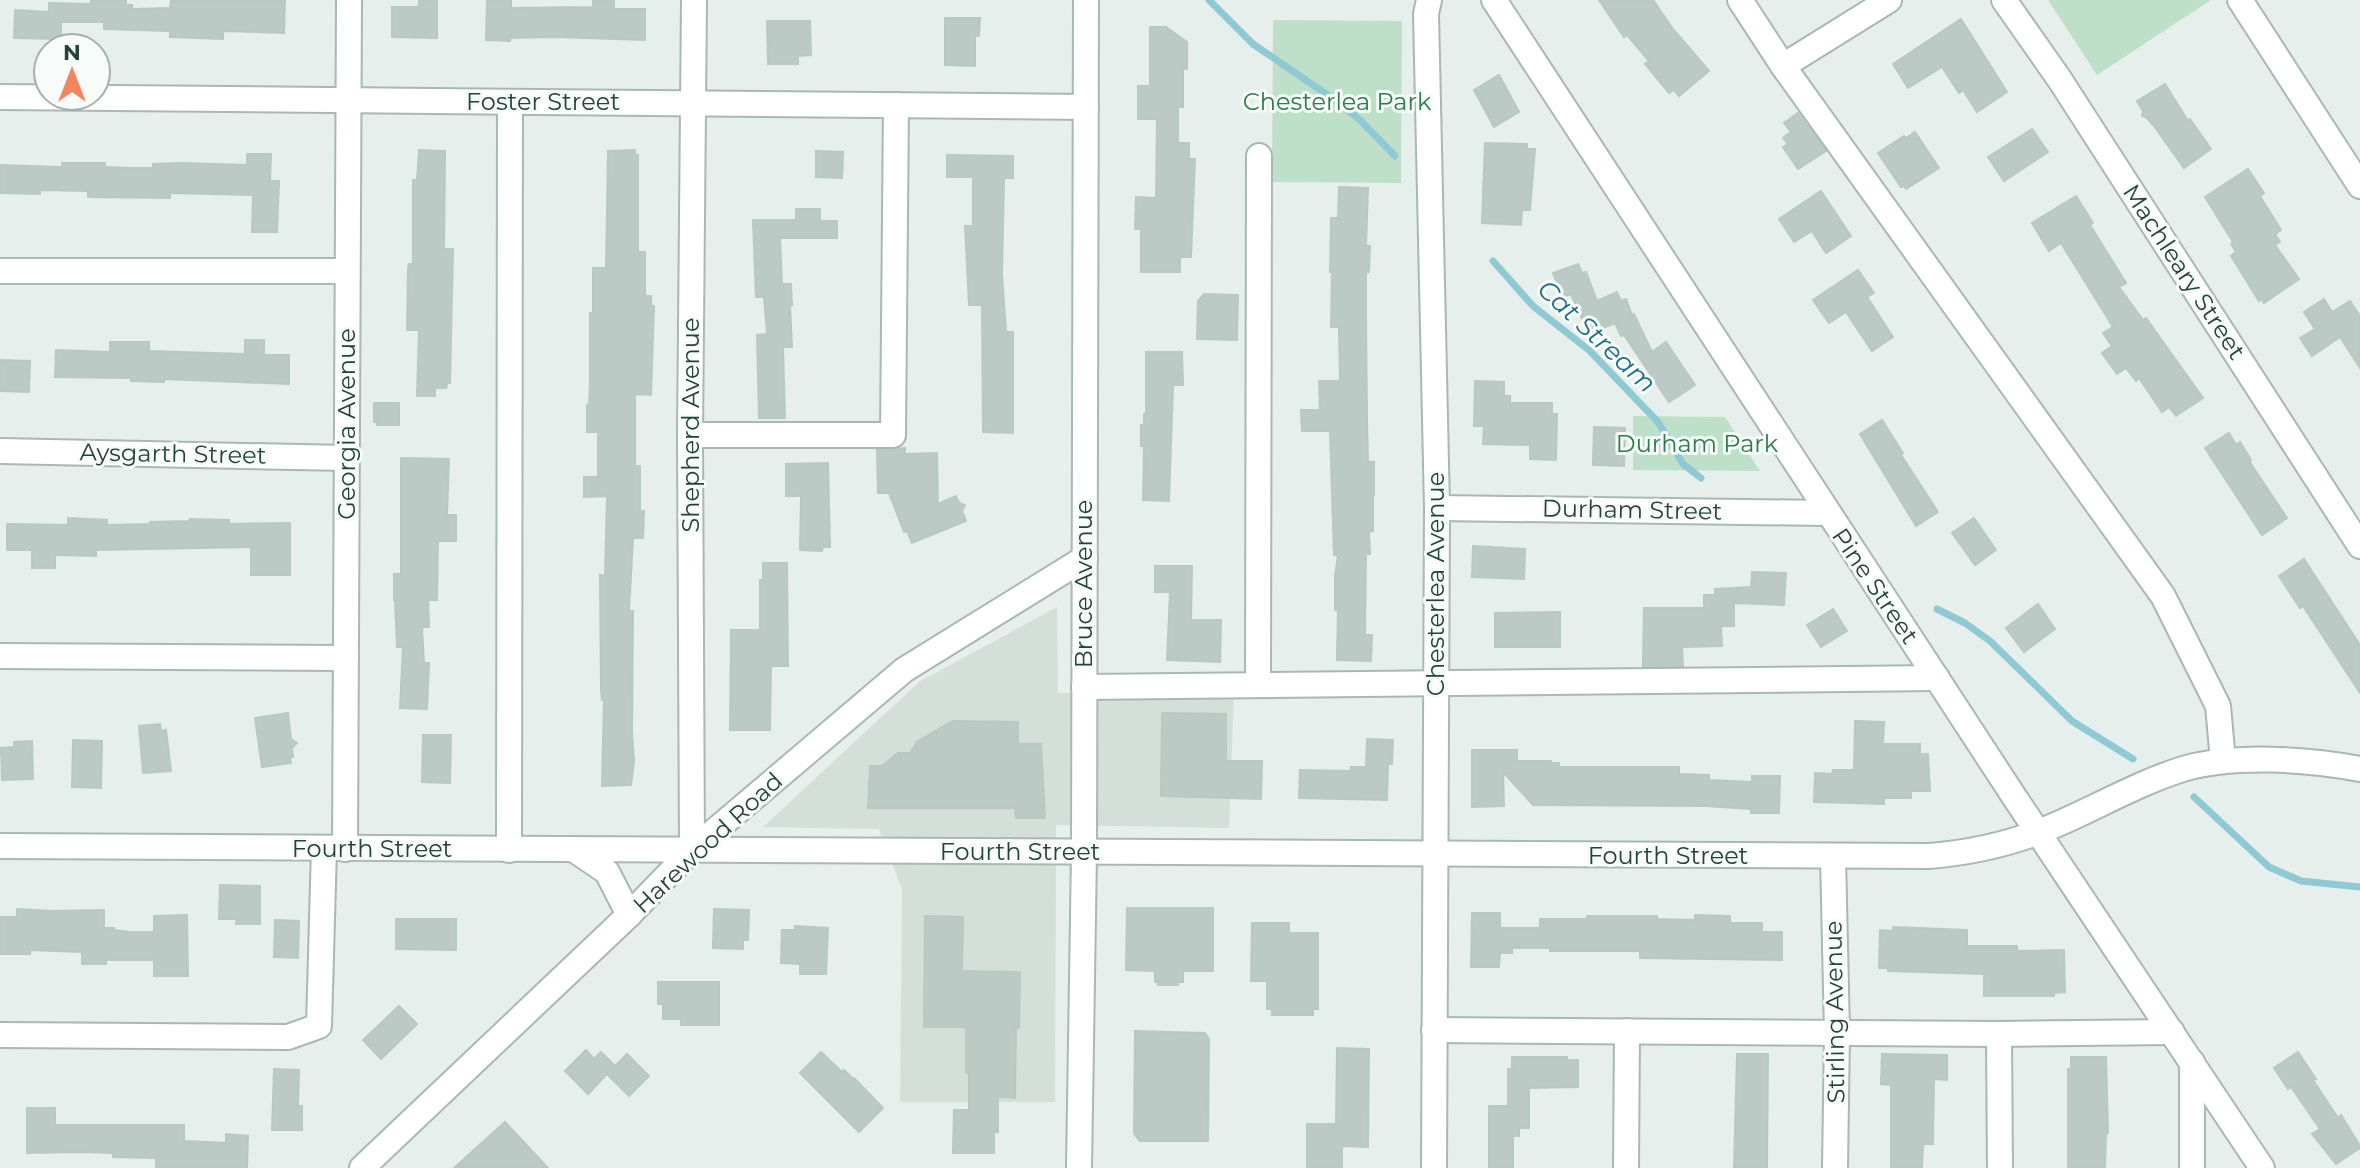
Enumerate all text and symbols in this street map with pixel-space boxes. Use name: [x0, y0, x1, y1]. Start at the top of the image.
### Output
north arrow: [32, 32, 112, 112]
text: N: [63, 39, 81, 66]
street label: Foster Street: [466, 87, 620, 116]
park label: Chesterlea Park: [1243, 87, 1432, 116]
street label: Machleary Street: [2117, 179, 2252, 365]
water label: Cat Stream: [1531, 273, 1663, 399]
street label: Shepherd Avenue: [676, 318, 705, 532]
street label: Georgia Avenue: [332, 328, 361, 520]
park label: Durham Park: [1616, 429, 1779, 458]
street label: Aysgarth Street: [79, 437, 267, 470]
street label: Chesterlea Avenue: [1421, 472, 1450, 696]
street label: Durham Street: [1542, 493, 1723, 526]
street label: Bruce Avenue: [1069, 500, 1098, 668]
street label: Pine Street: [1826, 522, 1925, 649]
street label: Harewood Road: [627, 766, 788, 919]
street label: Fourth Street: [292, 834, 453, 863]
street label: Fourth Street: [940, 837, 1101, 866]
street label: Fourth Street: [1588, 841, 1749, 870]
street label: Stirling Avenue: [1818, 920, 1851, 1104]

